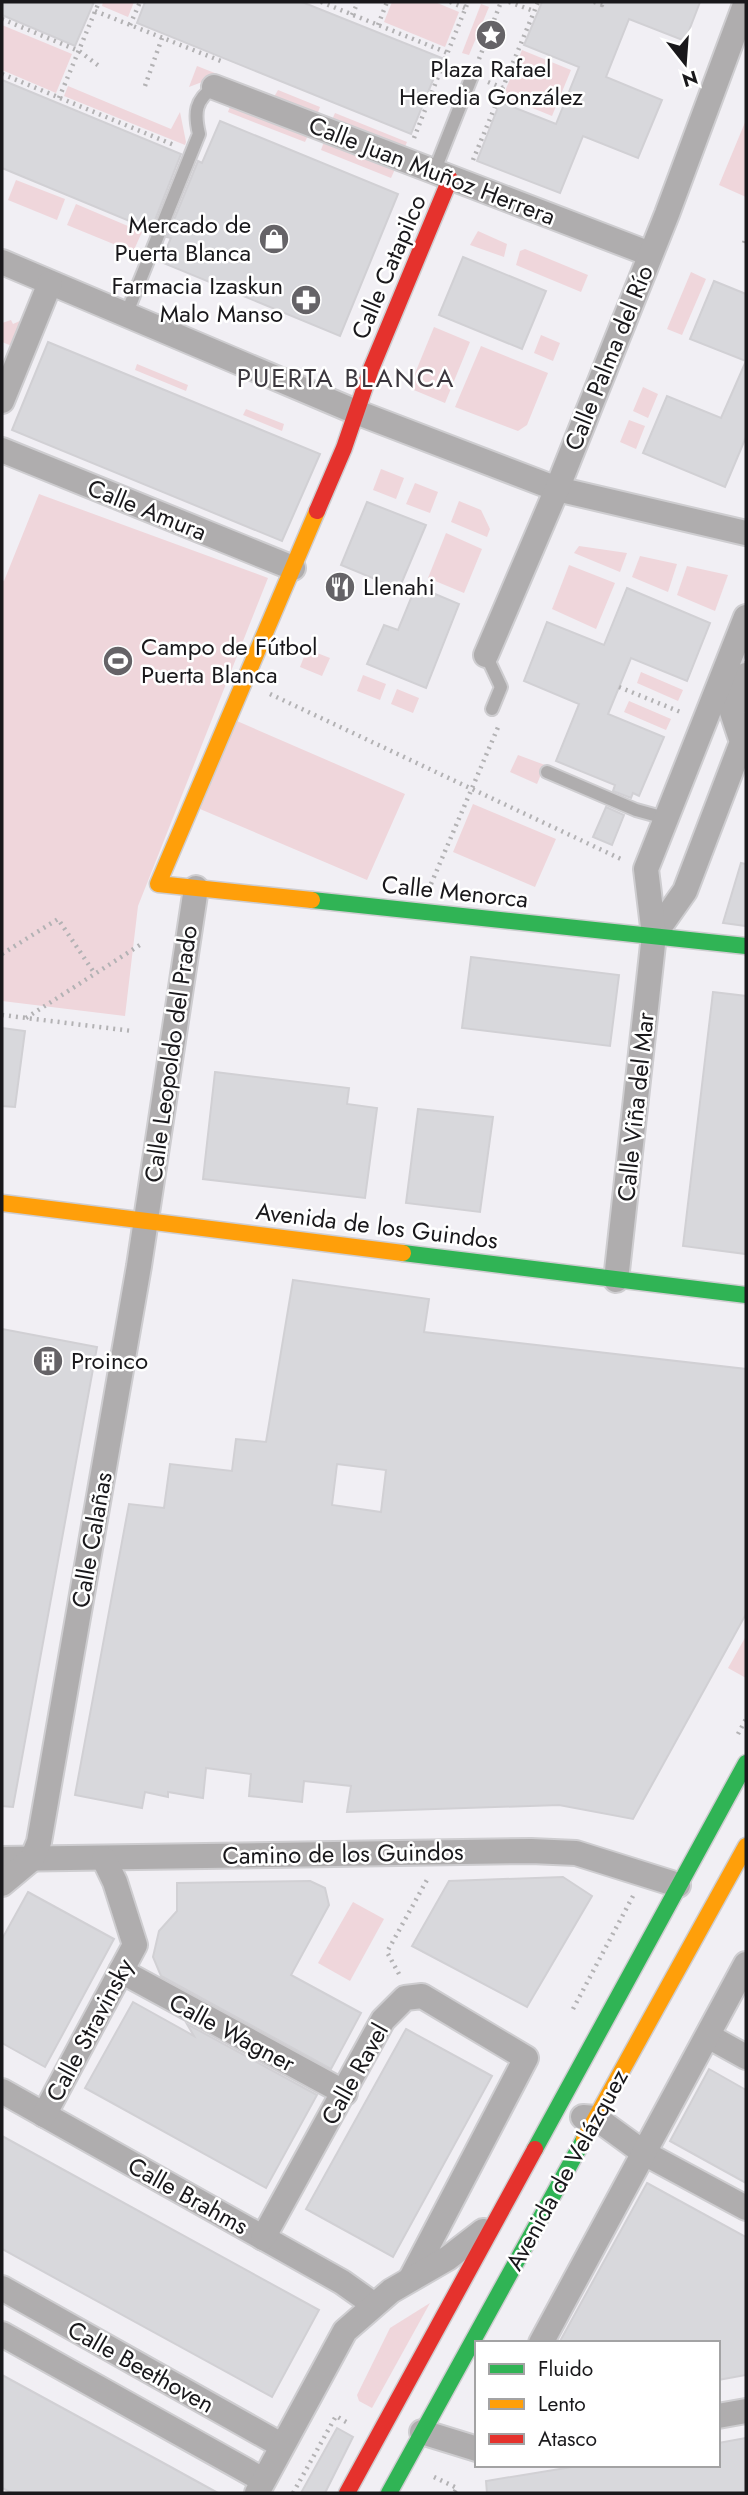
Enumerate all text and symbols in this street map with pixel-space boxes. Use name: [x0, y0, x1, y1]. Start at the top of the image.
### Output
place icon: Plaza Rafael Heredia González: [474, 18, 508, 52]
north arrow: [650, 28, 720, 98]
place label: Plaza Rafael Heredia González: [399, 51, 583, 114]
text: N: [679, 64, 701, 94]
street label: Calle Juan Muñoz Herrera: [304, 107, 561, 234]
street label: Calle Catapilco: [342, 189, 435, 344]
place label: Mercado de Puerta Blanca: [115, 207, 251, 270]
shop icon: Mercado de Puerta Blanca: [257, 222, 291, 256]
street label: Calle Palma del Río: [555, 260, 662, 456]
place label: Farmacia Izaskun Malo Manso: [112, 268, 283, 331]
pharmacy icon: Farmacia Izaskun Malo Manso: [289, 283, 323, 317]
district label: PUERTA BLANCA: [237, 359, 455, 397]
street label: Calle Amura: [82, 470, 212, 549]
place label: Llenahi: [363, 569, 435, 604]
restaurant icon: Llenahi: [323, 570, 357, 604]
place label: Campo de Fútbol Puerta Blanca: [141, 629, 318, 692]
sports icon: Campo de Fútbol Puerta Blanca: [101, 644, 135, 678]
street label: Calle Menorca: [380, 866, 530, 917]
street label: Calle Leopoldo del Prado: [135, 923, 206, 1185]
street label: Calle Viña del Mar: [608, 1010, 663, 1203]
street label: Avenida de los Guindos: [254, 1193, 500, 1258]
place label: Proinco: [71, 1343, 148, 1378]
building icon: Proinco: [31, 1344, 65, 1378]
street label: Calle Calañas: [62, 1469, 121, 1611]
street label: Camino de los Guindos: [222, 1834, 464, 1873]
street label: Calle Stravinsky: [37, 1952, 142, 2108]
street label: Calle Wagner: [163, 1985, 302, 2081]
street label: Calle Ravel: [312, 2016, 397, 2131]
street label: Avenida de Velázquez: [497, 2063, 636, 2277]
street label: Calle Brahms: [122, 2148, 255, 2243]
street label: Calle Beethoven: [61, 2312, 221, 2421]
legend: [475, 2341, 720, 2467]
text: Fluido: [538, 2354, 593, 2384]
text: Lento: [538, 2389, 586, 2419]
text: Atasco: [538, 2424, 597, 2454]

